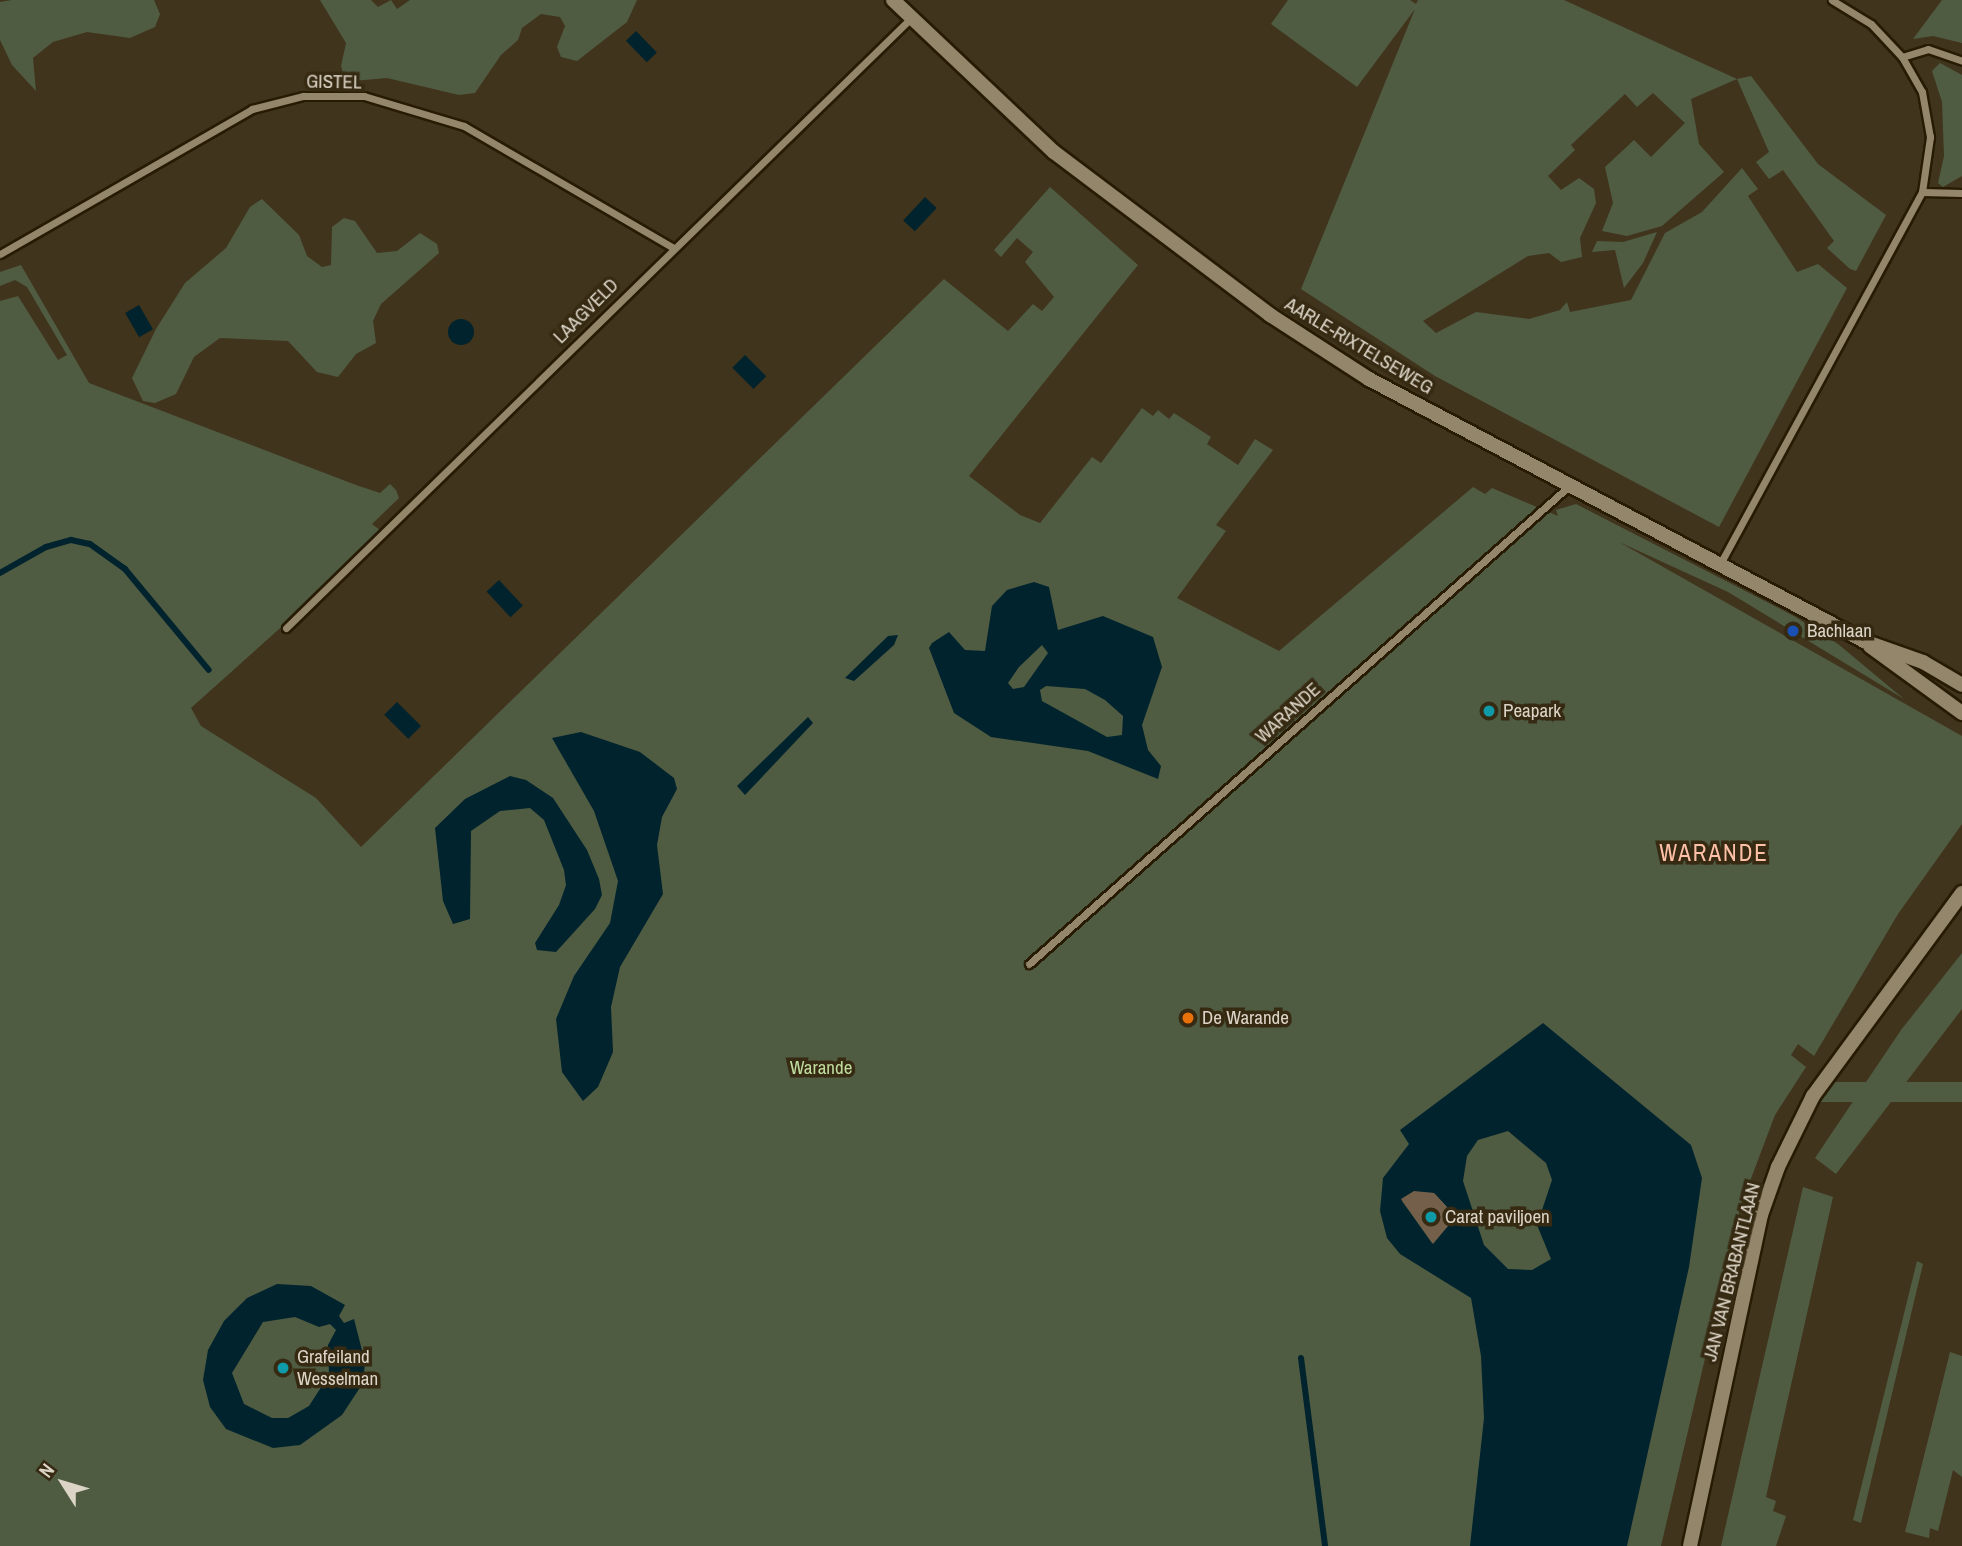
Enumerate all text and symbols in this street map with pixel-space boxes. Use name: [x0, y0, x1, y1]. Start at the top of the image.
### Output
street label: GISTEL: [306, 70, 362, 94]
street label: LAAGVELD: [549, 274, 623, 348]
street label: AARLE-RIXTELSEWEG: [1281, 293, 1437, 399]
place label: Bachlaan: [1807, 620, 1872, 642]
marker: Bachlaan: [1785, 623, 1801, 639]
street label: WARANDE: [1251, 678, 1325, 748]
place label: Peapark: [1503, 700, 1561, 722]
marker: Peapark: [1481, 703, 1497, 719]
district label: WARANDE: [1660, 839, 1768, 867]
place label: De Warande: [1202, 1007, 1289, 1029]
marker: De Warande: [1180, 1010, 1196, 1026]
park label: Warande: [790, 1057, 852, 1079]
street label: JAN VAN BRABANTLAAN: [1699, 1180, 1765, 1364]
place label: Carat paviljoen: [1445, 1206, 1550, 1228]
marker: Carat paviljoen: [1423, 1209, 1439, 1225]
place label: Grafeiland Wesselman: [297, 1346, 378, 1390]
marker: Grafeiland Wesselman: [275, 1360, 291, 1376]
north arrow: [28, 1448, 98, 1518]
text: N: [32, 1458, 60, 1483]

